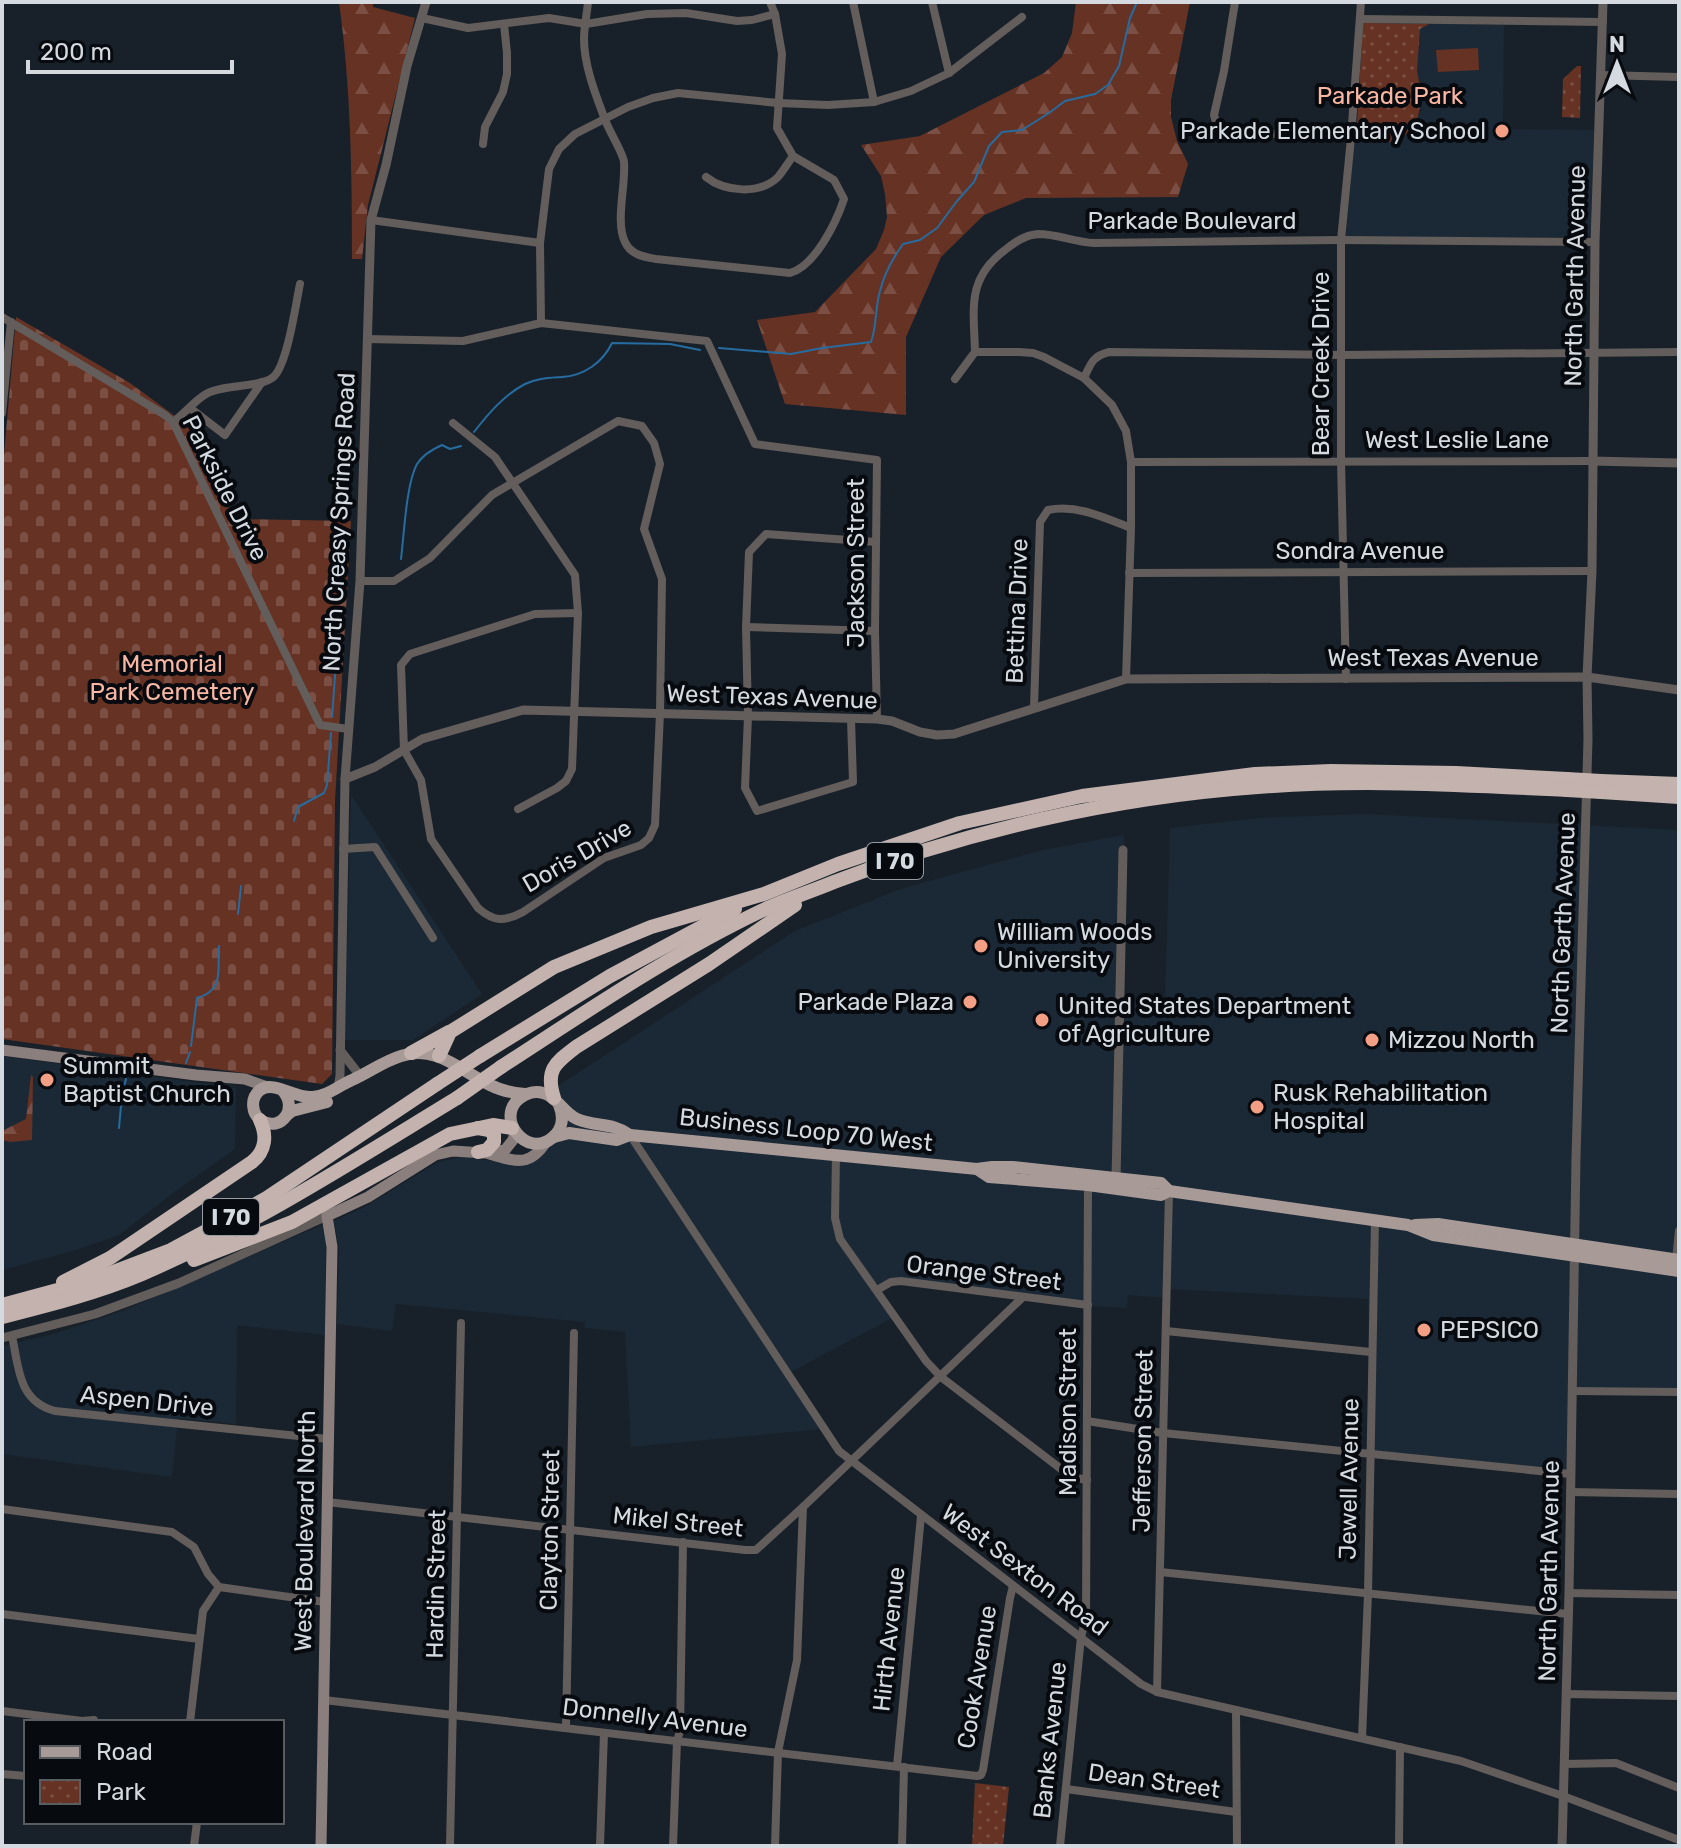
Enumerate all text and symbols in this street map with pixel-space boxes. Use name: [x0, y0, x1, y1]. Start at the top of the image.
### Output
scale bar: [28, 24, 232, 74]
north arrow: [1577, 24, 1657, 104]
text: N: [1609, 31, 1625, 58]
text: 200 m: [40, 38, 112, 66]
park label: Parkade Park: [1317, 82, 1464, 110]
place label: Parkade Elementary School: [1180, 117, 1486, 145]
marker: Parkade Elementary School: [1493, 122, 1511, 140]
street label: North Garth Avenue: [1559, 165, 1591, 387]
street label: Parkade Boulevard: [1088, 207, 1296, 235]
street label: Bear Creek Drive: [1307, 272, 1335, 456]
street label: North Creasy Springs Road: [317, 372, 361, 672]
street label: Parkside Drive: [176, 411, 274, 565]
street label: West Leslie Lane: [1365, 426, 1549, 454]
street label: Jackson Street: [842, 478, 870, 648]
street label: Sondra Avenue: [1275, 537, 1445, 565]
street label: Bettina Drive: [1000, 538, 1034, 684]
street label: West Texas Avenue: [1327, 644, 1539, 672]
park label: Memorial Park Cemetery: [90, 650, 254, 706]
street label: West Texas Avenue: [666, 679, 878, 715]
street label: North Garth Avenue: [1545, 812, 1581, 1034]
street label: Doris Drive: [518, 814, 636, 898]
road number: I 70: [867, 843, 923, 879]
place label: William Woods University: [997, 918, 1152, 974]
marker: William Woods University: [972, 937, 990, 955]
place label: Parkade Plaza: [798, 988, 954, 1016]
place label: United States Department of Agriculture: [1058, 992, 1351, 1048]
marker: Parkade Plaza: [961, 993, 979, 1011]
marker: United States Department of Agriculture: [1033, 1011, 1051, 1029]
place label: Mizzou North: [1388, 1026, 1535, 1054]
marker: Mizzou North: [1363, 1031, 1381, 1049]
place label: Summit Baptist Church: [63, 1052, 231, 1108]
marker: Summit Baptist Church: [38, 1071, 56, 1089]
place label: Rusk Rehabilitation Hospital: [1273, 1079, 1488, 1135]
marker: Rusk Rehabilitation Hospital: [1248, 1098, 1266, 1116]
street label: Business Loop 70 West: [678, 1103, 934, 1157]
road number: I 70: [203, 1199, 259, 1235]
street label: Orange Street: [905, 1250, 1063, 1296]
place label: PEPSICO: [1440, 1316, 1539, 1344]
marker: PEPSICO: [1415, 1321, 1433, 1339]
street label: Madison Street: [1054, 1328, 1082, 1496]
street label: Jefferson Street: [1127, 1349, 1159, 1533]
street label: Aspen Drive: [79, 1380, 215, 1422]
street label: Jewell Avenue: [1334, 1398, 1364, 1560]
street label: West Boulevard North: [289, 1410, 321, 1652]
street label: Clayton Street: [535, 1449, 565, 1611]
street label: North Garth Avenue: [1533, 1460, 1565, 1682]
street label: West Sexton Road: [936, 1498, 1114, 1642]
street label: Mikel Street: [611, 1501, 745, 1543]
street label: Hardin Street: [421, 1509, 451, 1659]
street label: Hirth Avenue: [867, 1565, 911, 1713]
street label: Cook Avenue: [952, 1603, 1002, 1751]
street label: Banks Avenue: [1028, 1660, 1072, 1820]
street label: Donnelly Avenue: [561, 1693, 749, 1743]
legend: [24, 1720, 284, 1824]
text: Road: [96, 1738, 153, 1766]
street label: Dean Street: [1086, 1758, 1222, 1804]
text: Park: [96, 1778, 147, 1806]

